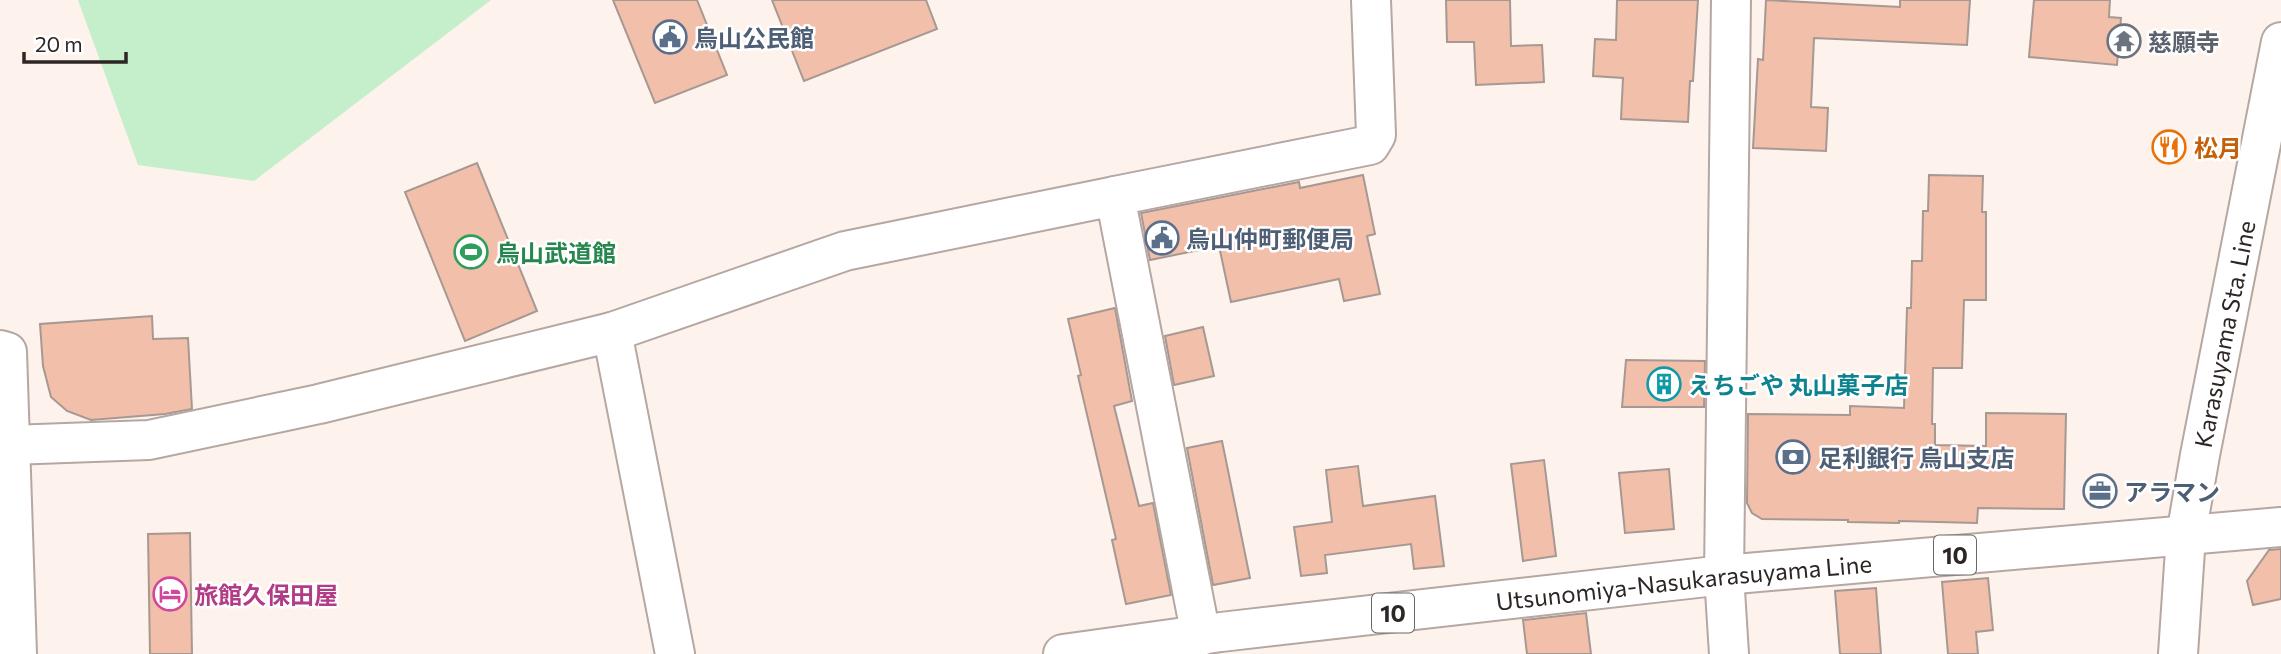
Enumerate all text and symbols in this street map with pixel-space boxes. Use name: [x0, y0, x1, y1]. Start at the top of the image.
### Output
public building icon: 烏山公民館: [651, 18, 689, 56]
scale bar: [24, 21, 126, 65]
temple icon: 慈願寺: [2105, 22, 2143, 60]
place label: 烏山公民館: [694, 23, 814, 52]
place label: 慈願寺: [2148, 27, 2220, 56]
text: 20 m: [35, 31, 83, 56]
restaurant icon: 松月: [2150, 128, 2188, 166]
place label: 松月: [2194, 133, 2242, 162]
street label: Karasuyama Sta. Line: [2187, 218, 2260, 450]
public building icon: 烏山仲町郵便局: [1143, 219, 1181, 257]
place label: 烏山仲町郵便局: [1186, 224, 1354, 253]
sports icon: 烏山武道館: [452, 233, 490, 271]
place label: 烏山武道館: [496, 238, 616, 267]
building icon: えちごや 丸山菓子店: [1645, 365, 1683, 403]
place label: えちごや 丸山菓子店: [1688, 370, 1909, 399]
bank icon: 足利銀行 烏山支店: [1774, 438, 1812, 476]
place label: 足利銀行 烏山支店: [1818, 443, 2015, 472]
office icon: アラマン: [2081, 472, 2119, 510]
place label: アラマン: [2124, 477, 2220, 506]
road number: 10: [1934, 536, 1976, 575]
street label: Utsunomiya-Nasukarasuyama Line: [1494, 548, 1873, 615]
hotel icon: 旅館久保田屋: [151, 575, 189, 613]
place label: 旅館久保田屋: [194, 580, 338, 609]
road number: 10: [1372, 594, 1414, 632]

